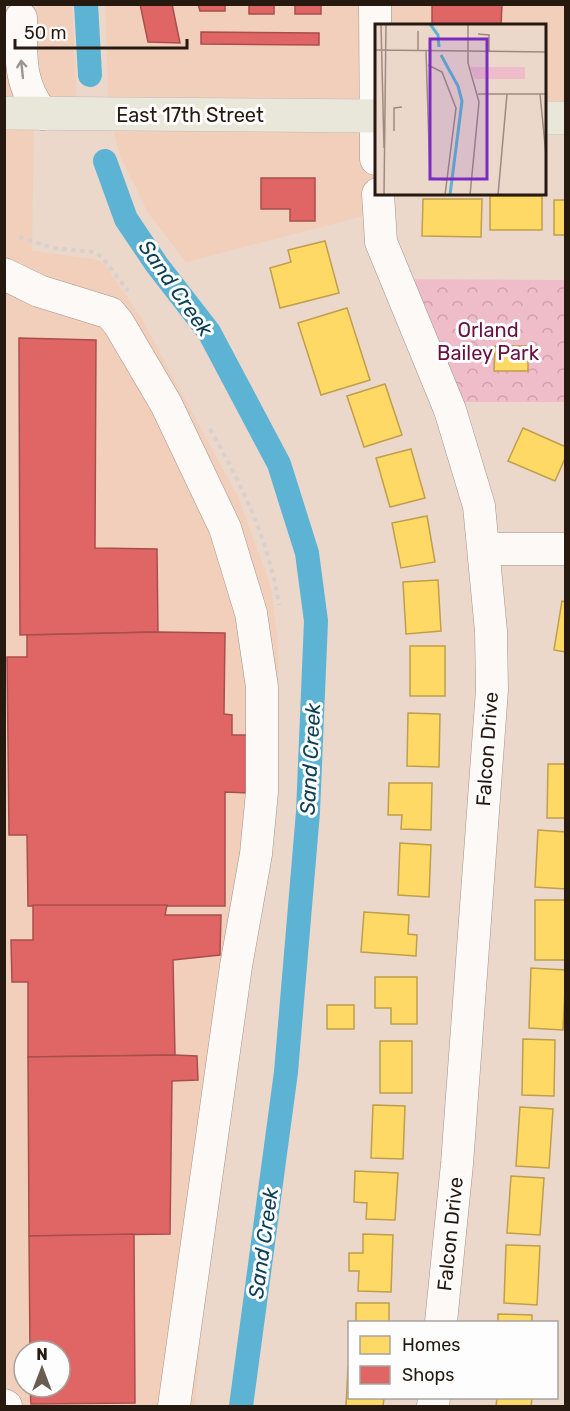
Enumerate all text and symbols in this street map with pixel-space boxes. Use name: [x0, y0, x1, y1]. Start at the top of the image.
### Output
scale bar: [15, 12, 188, 50]
text: 50 m: [24, 22, 67, 44]
inset map: [375, 24, 546, 195]
one-way arrow: [16, 59, 27, 79]
street label: East 17th Street: [116, 103, 264, 127]
water label: Sand Creek: [134, 235, 219, 342]
park label: Orland Bailey Park: [437, 318, 540, 365]
street label: Falcon Drive: [471, 691, 503, 807]
water label: Sand Creek: [295, 701, 325, 816]
street label: Falcon Drive: [432, 1176, 468, 1292]
water label: Sand Creek: [243, 1185, 283, 1300]
legend: [348, 1321, 558, 1399]
text: Homes: [402, 1334, 460, 1356]
north arrow: [12, 1339, 72, 1399]
text: N: [36, 1345, 48, 1364]
text: Shops: [402, 1364, 454, 1386]

